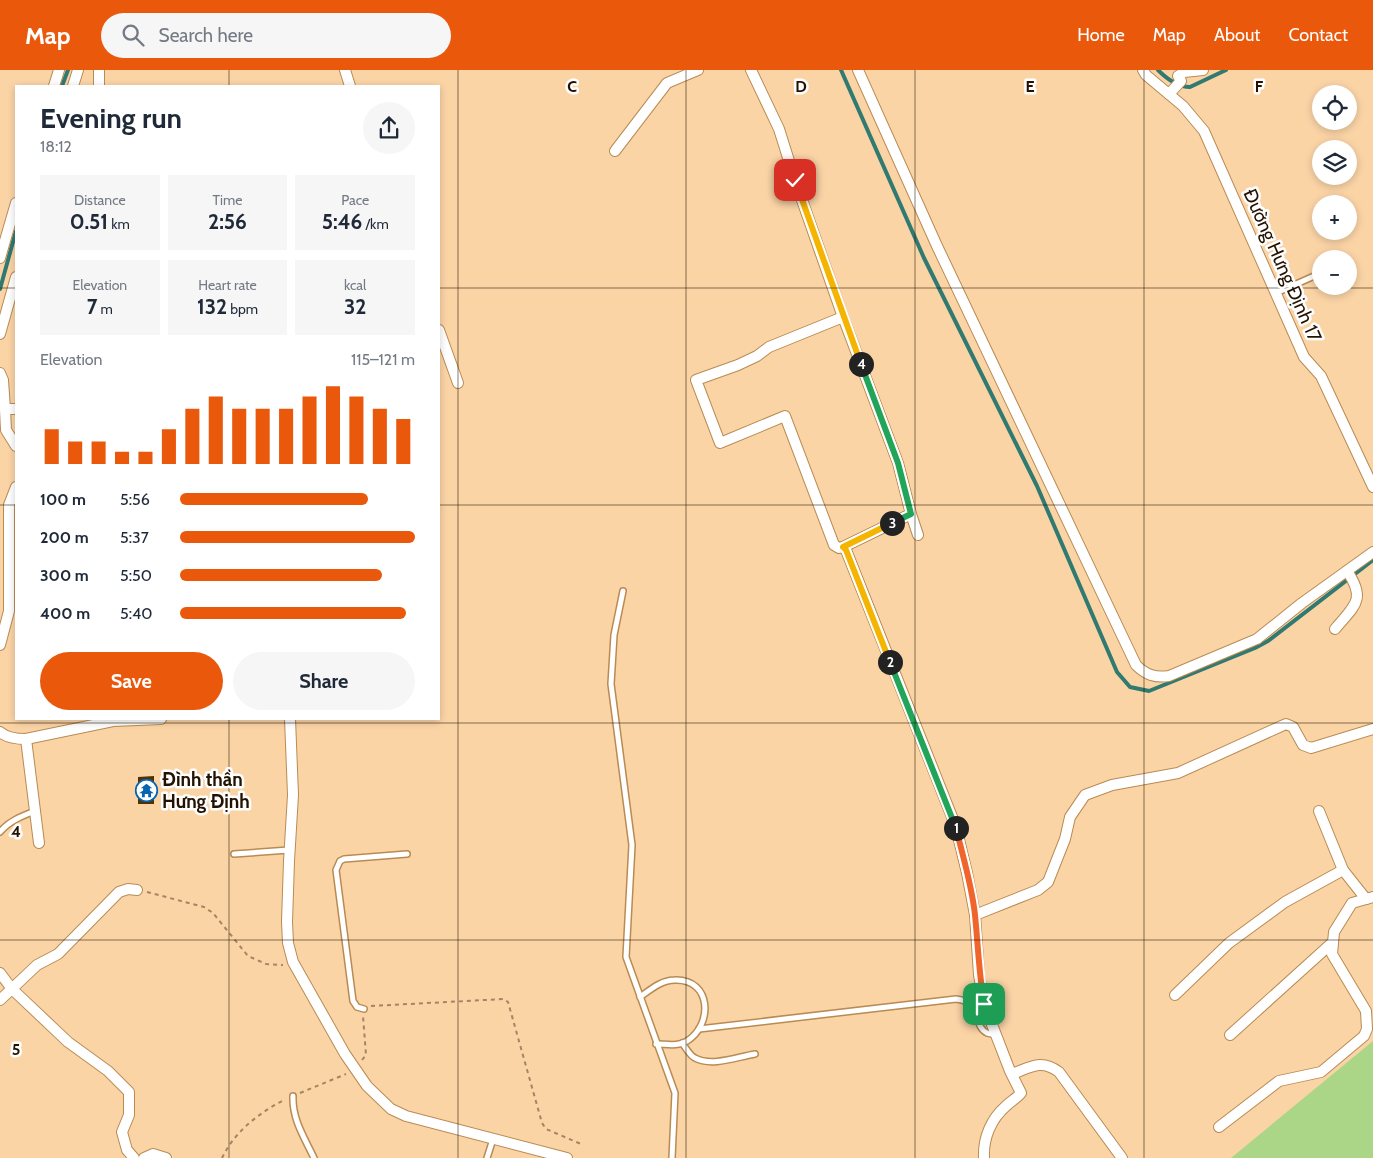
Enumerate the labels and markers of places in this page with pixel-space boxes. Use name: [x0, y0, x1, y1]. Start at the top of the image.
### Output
pin: [774, 159, 816, 201]
pin: 4: [848, 352, 874, 376]
pin: 3: [880, 510, 904, 536]
pin: 2: [878, 650, 902, 674]
place label: Đình thần Hưng Định: [162, 768, 250, 813]
temple icon: Đình thần Hưng Định: [134, 778, 158, 802]
pin: 1: [944, 816, 968, 840]
pin: [963, 983, 1005, 1025]

